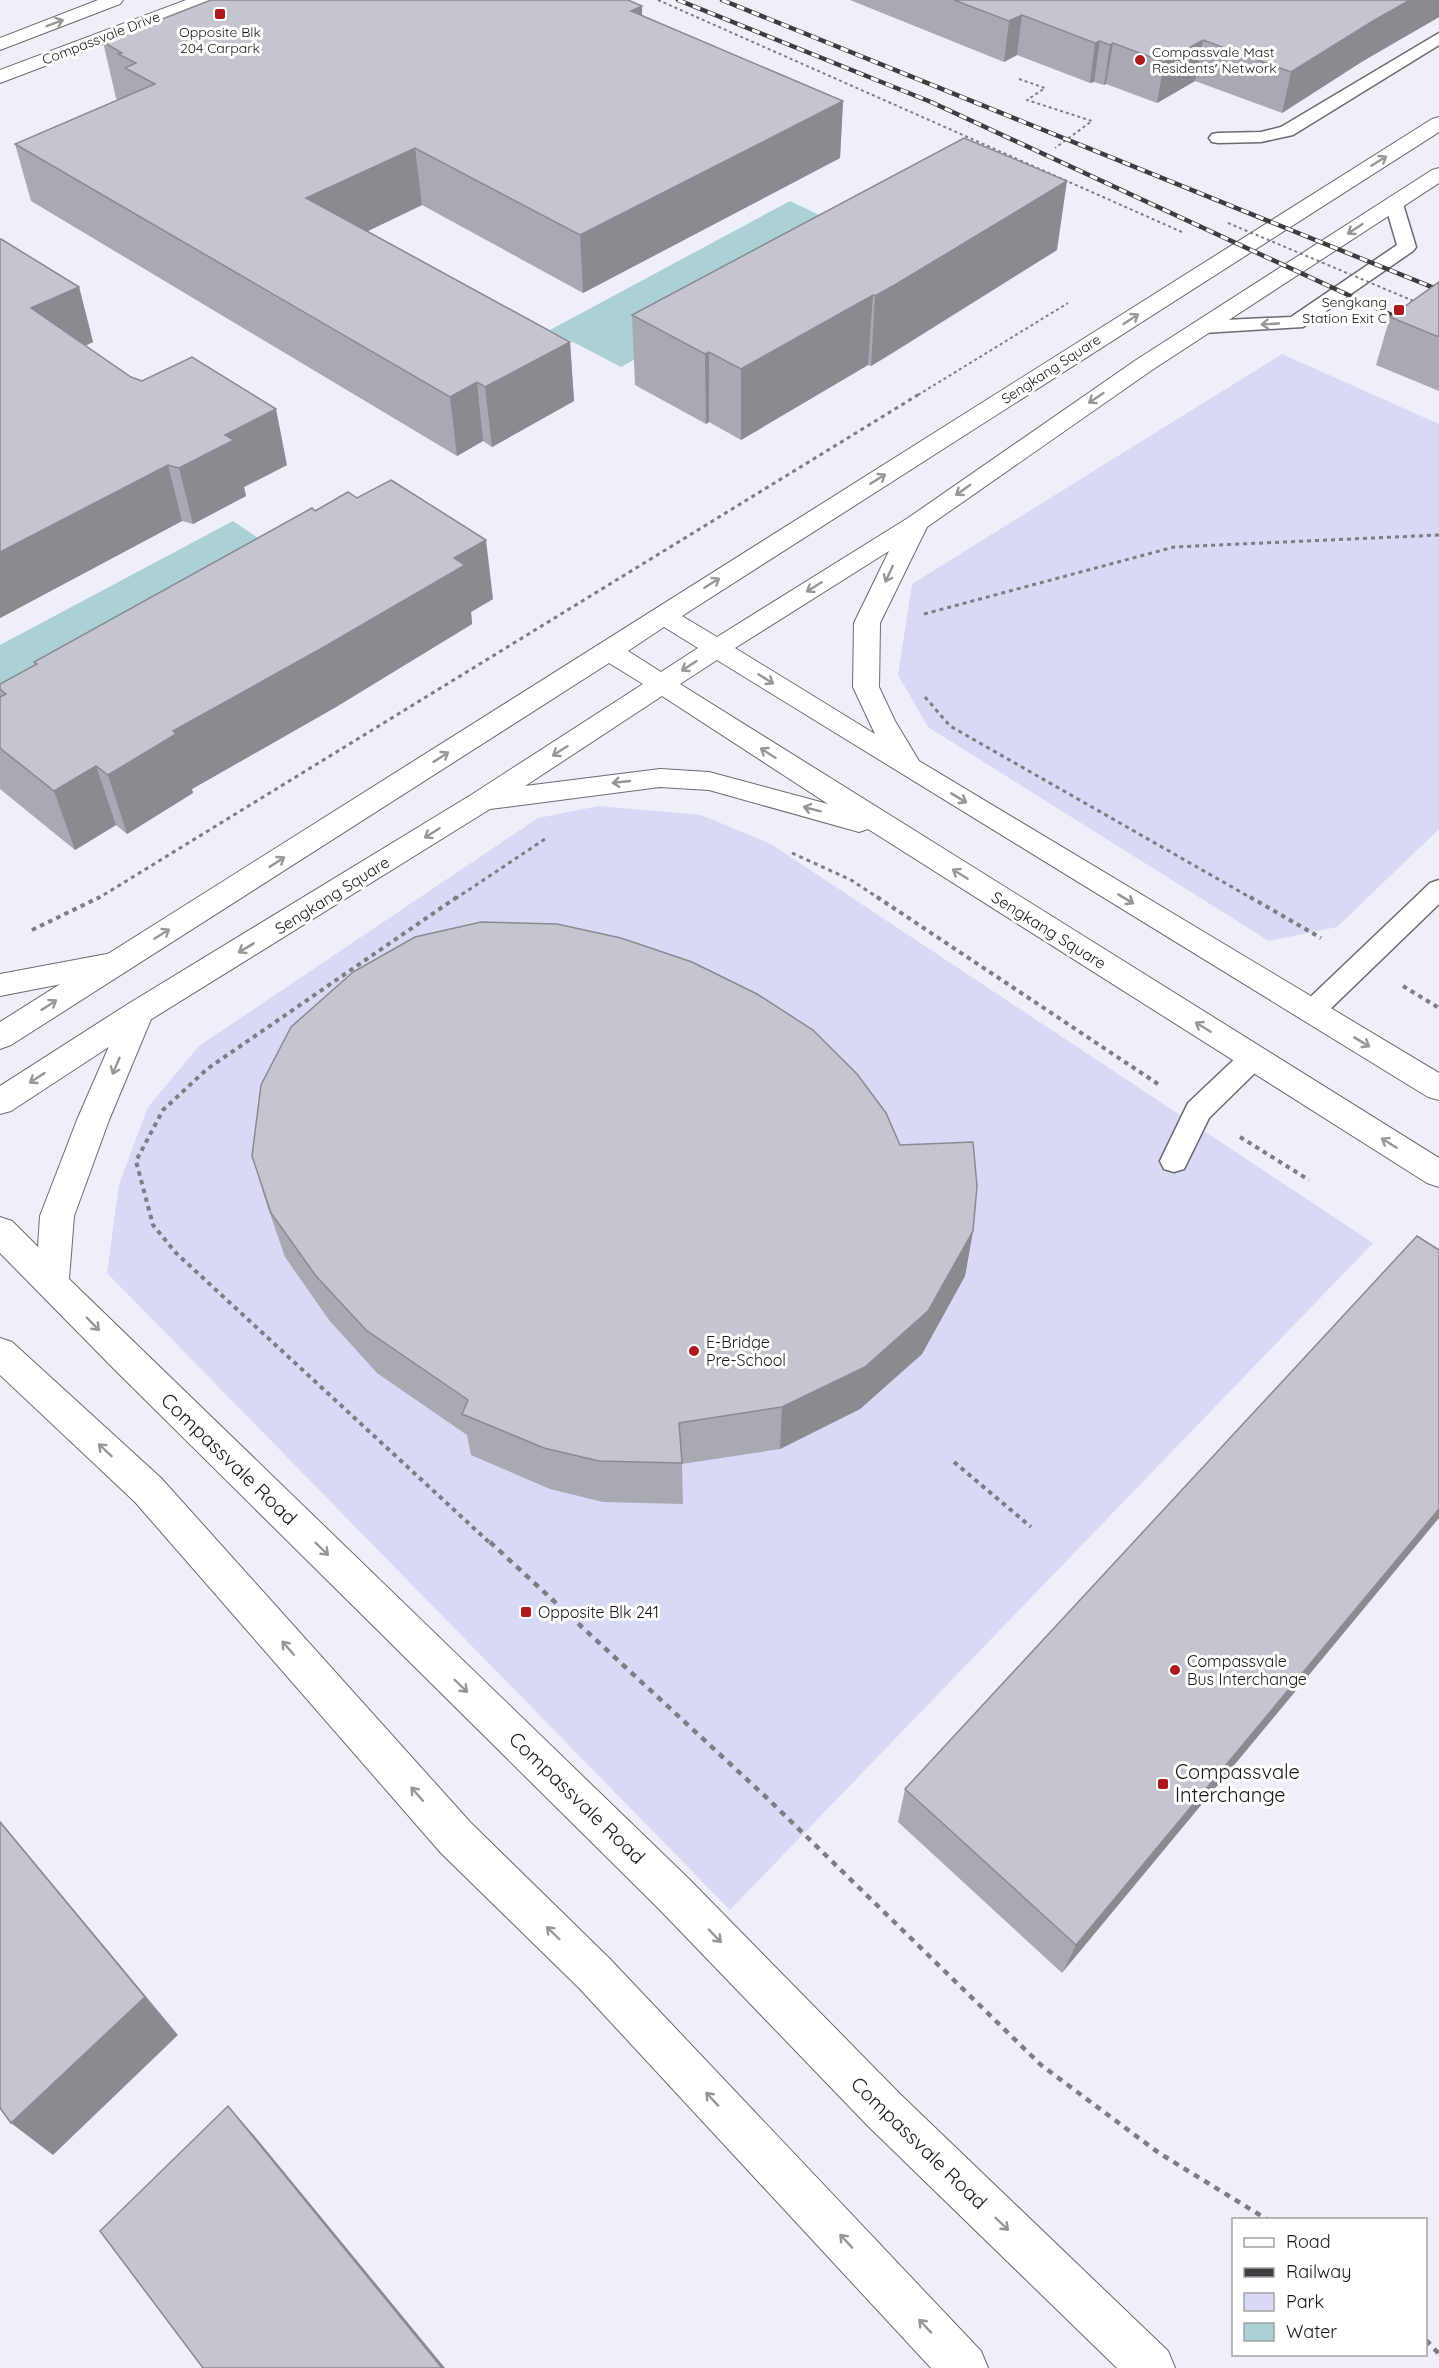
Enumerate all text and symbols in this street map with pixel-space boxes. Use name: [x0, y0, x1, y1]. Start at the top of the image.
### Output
street label: Compassvale Drive: [39, 7, 163, 69]
marker: Opposite Blk 204 Carpark: [213, 7, 227, 21]
one-way arrow: [45, 17, 63, 28]
place label: Opposite Blk 204 Carpark: [179, 23, 261, 57]
place label: Compassvale Mast Residents' Network: [1152, 43, 1277, 77]
marker: Compassvale Mast Residents' Network: [1133, 53, 1147, 67]
one-way arrow: [1370, 154, 1387, 166]
one-way arrow: [1347, 223, 1364, 235]
place label: Sengkang Station Exit C: [1302, 293, 1387, 327]
marker: Sengkang Station Exit C: [1392, 303, 1406, 317]
one-way arrow: [1122, 312, 1139, 324]
one-way arrow: [1261, 318, 1281, 329]
street label: Sengkang Square: [998, 330, 1104, 408]
one-way arrow: [1088, 392, 1105, 404]
one-way arrow: [869, 473, 886, 486]
one-way arrow: [955, 484, 971, 496]
one-way arrow: [883, 565, 895, 583]
one-way arrow: [704, 577, 721, 590]
one-way arrow: [806, 582, 823, 594]
one-way arrow: [681, 660, 698, 672]
one-way arrow: [758, 672, 775, 685]
one-way arrow: [551, 744, 568, 757]
one-way arrow: [760, 746, 777, 759]
one-way arrow: [432, 750, 449, 762]
one-way arrow: [611, 777, 631, 788]
one-way arrow: [950, 792, 967, 804]
one-way arrow: [802, 803, 821, 815]
one-way arrow: [424, 827, 441, 839]
street label: Sengkang Square: [271, 852, 393, 938]
one-way arrow: [268, 856, 285, 868]
one-way arrow: [952, 868, 969, 880]
street label: Sengkang Square: [988, 887, 1110, 973]
one-way arrow: [1117, 893, 1134, 905]
one-way arrow: [153, 927, 170, 939]
one-way arrow: [237, 941, 254, 954]
one-way arrow: [40, 999, 57, 1011]
one-way arrow: [1195, 1020, 1212, 1032]
one-way arrow: [1353, 1036, 1370, 1048]
one-way arrow: [110, 1057, 121, 1075]
one-way arrow: [29, 1073, 46, 1085]
one-way arrow: [1381, 1137, 1398, 1149]
one-way arrow: [85, 1317, 100, 1332]
place label: E-Bridge Pre-School: [706, 1332, 786, 1370]
marker: E-Bridge Pre-School: [687, 1344, 701, 1358]
street label: Compassvale Road: [156, 1387, 303, 1530]
one-way arrow: [98, 1443, 113, 1458]
one-way arrow: [314, 1542, 329, 1557]
place label: Opposite Blk 241: [538, 1602, 659, 1622]
marker: Opposite Blk 241: [519, 1605, 533, 1619]
one-way arrow: [281, 1641, 295, 1656]
place label: Compassvale Bus Interchange: [1187, 1651, 1307, 1689]
marker: Compassvale Bus Interchange: [1168, 1663, 1182, 1677]
one-way arrow: [454, 1678, 469, 1693]
street label: Compassvale Road: [504, 1726, 651, 1869]
place label: Compassvale Interchange: [1175, 1759, 1300, 1807]
marker: Compassvale Interchange: [1156, 1777, 1170, 1791]
one-way arrow: [410, 1787, 424, 1802]
one-way arrow: [546, 1926, 561, 1941]
one-way arrow: [708, 1928, 722, 1943]
street label: Compassvale Road: [846, 2071, 993, 2214]
one-way arrow: [705, 2091, 719, 2106]
one-way arrow: [994, 2216, 1009, 2231]
legend: [1232, 2218, 1427, 2356]
text: Road: [1286, 2230, 1331, 2253]
one-way arrow: [839, 2234, 853, 2249]
text: Railway: [1286, 2260, 1352, 2283]
text: Park: [1286, 2290, 1324, 2313]
one-way arrow: [918, 2318, 932, 2333]
text: Water: [1286, 2320, 1337, 2343]

